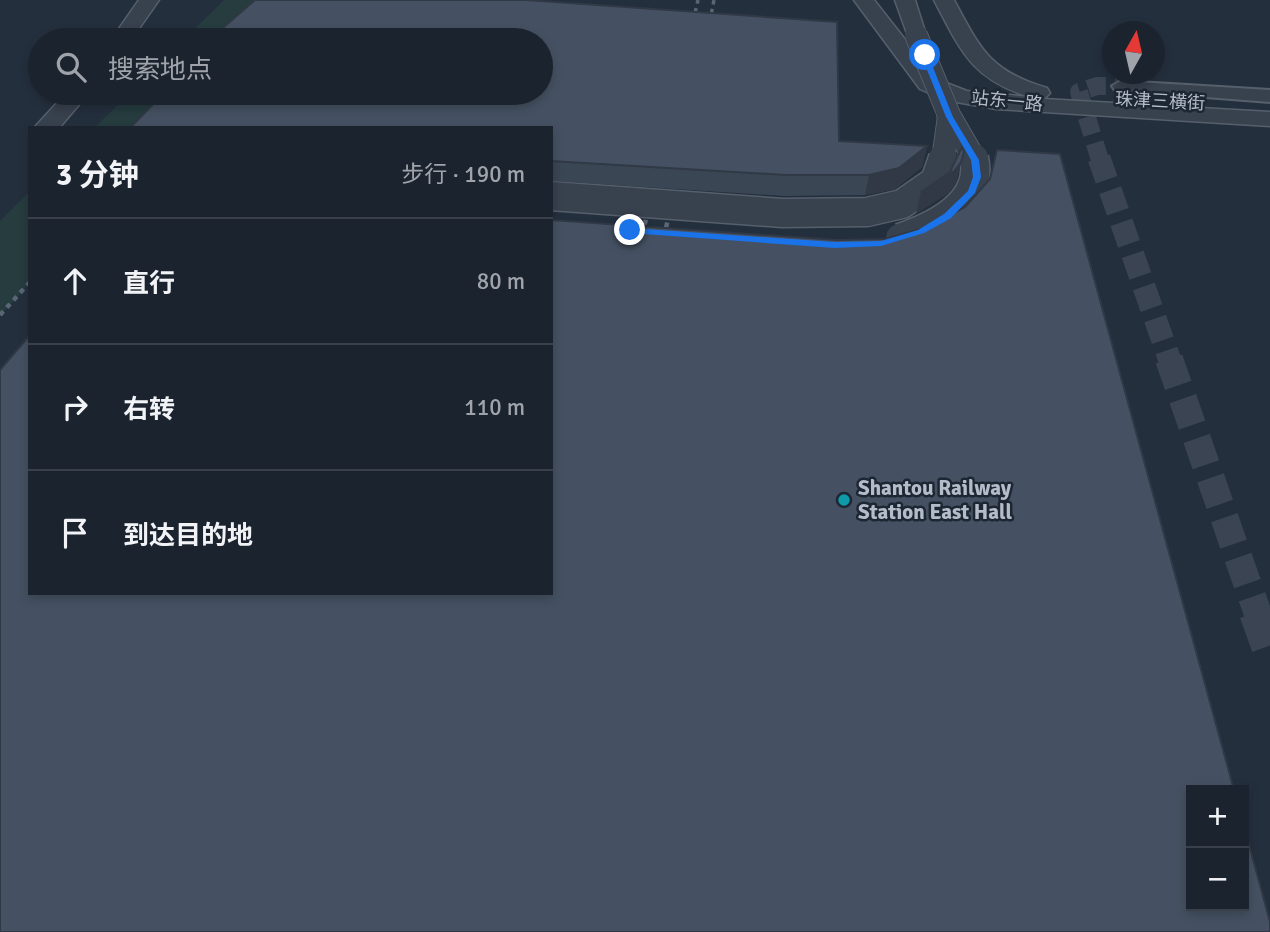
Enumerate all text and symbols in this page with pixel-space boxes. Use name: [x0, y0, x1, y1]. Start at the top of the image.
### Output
north arrow: [1102, 21, 1165, 84]
search box: [28, 28, 553, 105]
route start: [909, 39, 940, 70]
icon: search: [52, 48, 90, 86]
text: 搜索地点: [108, 54, 212, 86]
street label: 站东一路: [970, 86, 1044, 116]
street label: 珠津三横街: [1114, 88, 1206, 114]
text: 3 分钟: [56, 157, 139, 194]
text: 步行 · 190 m: [401, 160, 525, 189]
route end: [614, 214, 645, 245]
icon: ahead: [56, 262, 94, 300]
text: 80 m: [477, 267, 525, 296]
text: 直行: [123, 268, 175, 300]
icon: right: [56, 388, 94, 426]
text: 110 m: [464, 393, 525, 422]
text: 右转: [123, 394, 175, 426]
place label: Shantou Railway Station East Hall: [858, 475, 1012, 525]
marker: Shantou Railway Station East Hall: [836, 492, 852, 508]
icon: arrive: [56, 514, 94, 552]
text: 到达目的地: [123, 520, 253, 552]
map controls: [1186, 785, 1249, 911]
button: +: [1186, 785, 1249, 848]
button: −: [1186, 848, 1249, 911]

